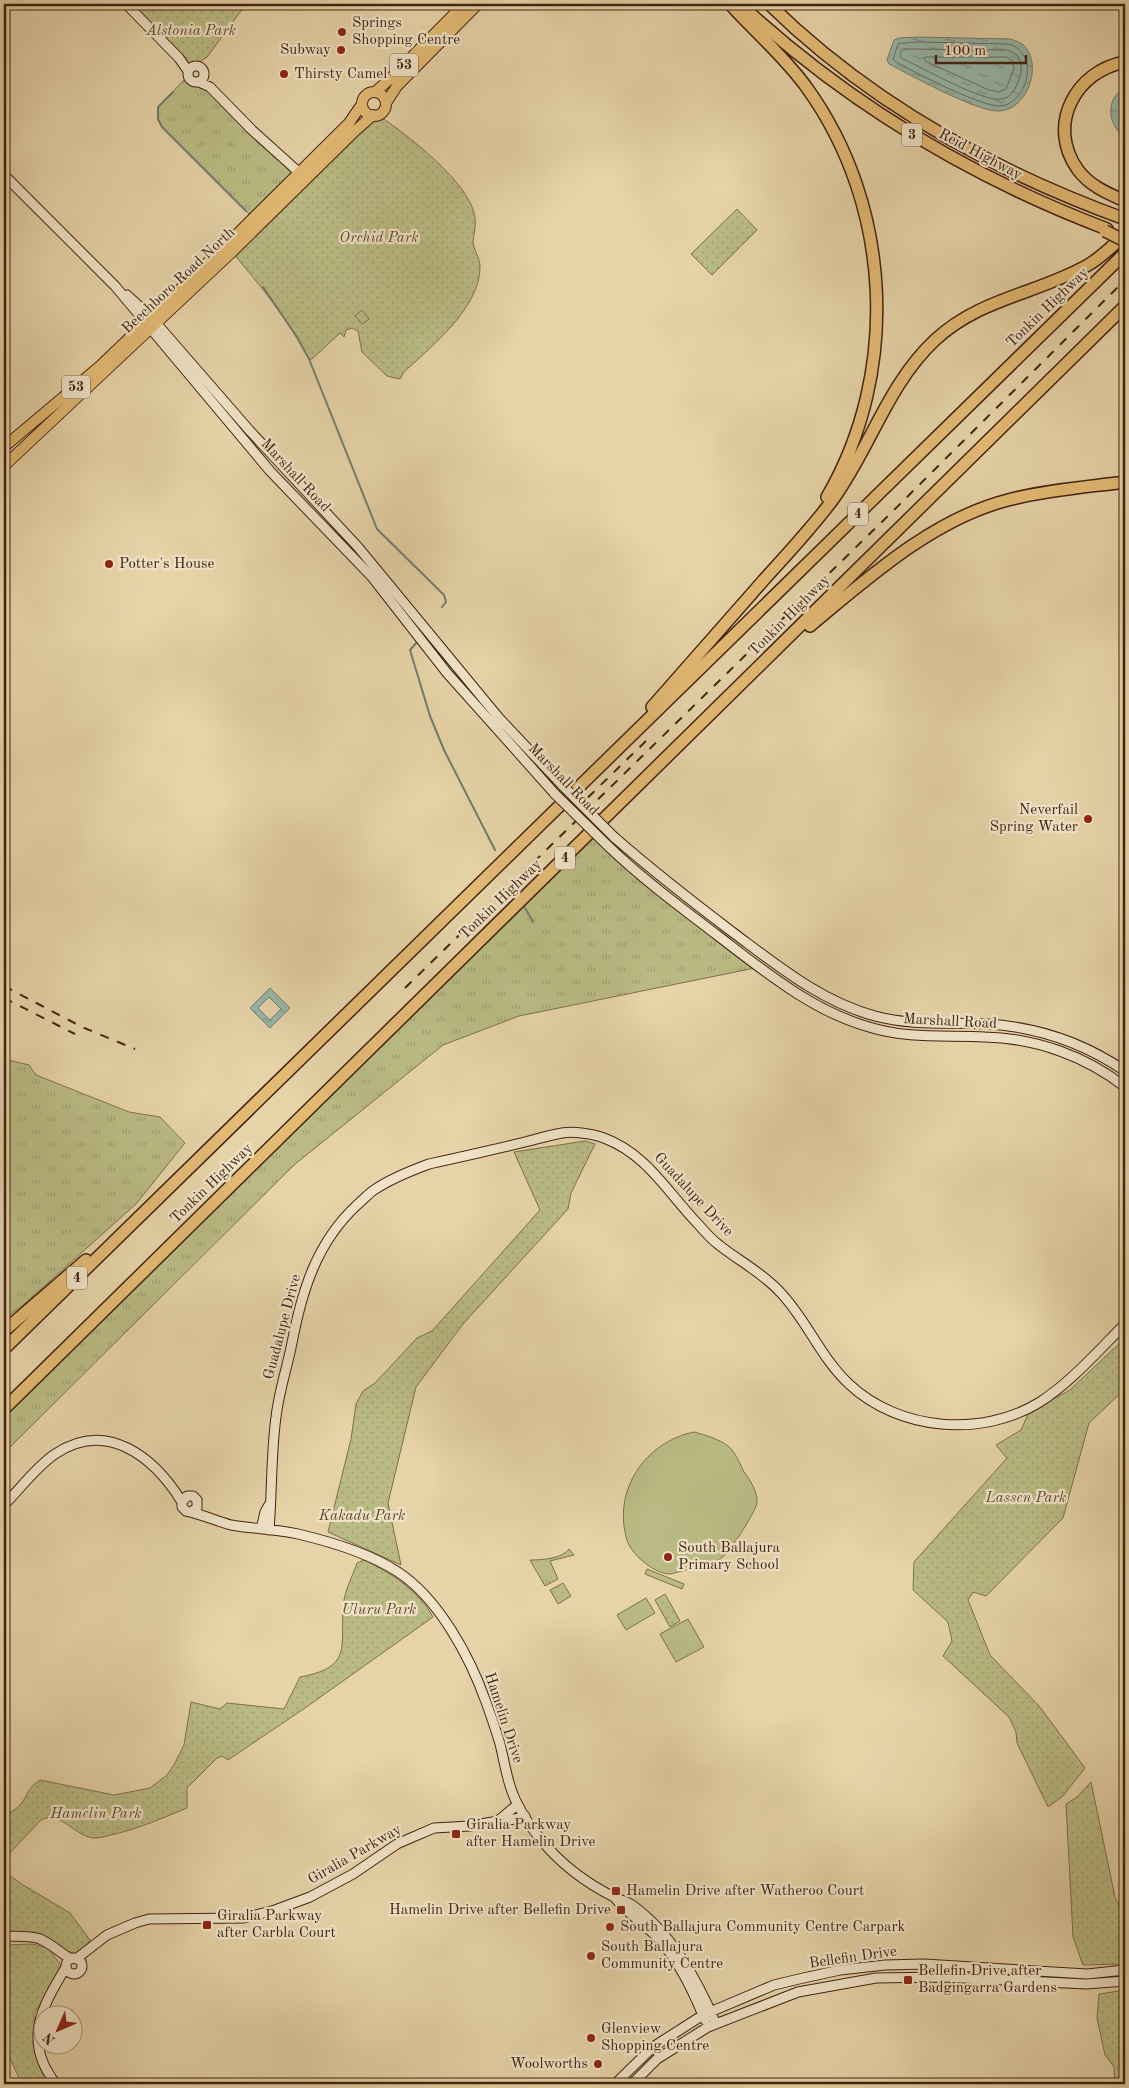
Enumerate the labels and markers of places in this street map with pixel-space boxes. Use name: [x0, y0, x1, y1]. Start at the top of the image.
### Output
place label: Springs Shopping Centre: [352, 16, 460, 48]
marker: Springs Shopping Centre: [336, 26, 348, 38]
place label: Subway: [280, 43, 331, 58]
marker: Subway: [335, 44, 347, 56]
place label: Thirsty Camel: [294, 67, 387, 82]
marker: Thirsty Camel: [278, 68, 290, 80]
place label: Potter's House: [119, 557, 215, 572]
marker: Potter's House: [103, 558, 115, 570]
place label: Neverfail Spring Water: [990, 803, 1078, 835]
marker: Neverfail Spring Water: [1082, 813, 1094, 825]
place label: South Ballajura Primary School: [678, 1541, 781, 1573]
marker: South Ballajura Primary School: [662, 1551, 674, 1563]
place label: Giralia Parkway after Hamelin Drive: [466, 1818, 595, 1850]
marker: Giralia Parkway after Hamelin Drive: [450, 1828, 462, 1840]
place label: Hamelin Drive after Watheroo Court: [626, 1884, 864, 1899]
marker: Hamelin Drive after Watheroo Court: [610, 1885, 622, 1897]
place label: Hamelin Drive after Bellefin Drive: [389, 1903, 611, 1918]
marker: Hamelin Drive after Bellefin Drive: [615, 1904, 627, 1916]
place label: Giralia Parkway after Carbla Court: [217, 1909, 336, 1941]
marker: Giralia Parkway after Carbla Court: [201, 1919, 213, 1931]
place label: South Ballajura Community Centre Carpark: [620, 1920, 906, 1935]
marker: South Ballajura Community Centre Carpark: [604, 1921, 616, 1933]
place label: South Ballajura Community Centre: [601, 1940, 723, 1972]
marker: South Ballajura Community Centre: [585, 1950, 597, 1962]
place label: Bellefin Drive after Badgingarra Gardens: [918, 1964, 1057, 1996]
marker: Bellefin Drive after Badgingarra Gardens: [902, 1974, 914, 1986]
place label: Glenview Shopping Centre: [601, 2022, 709, 2054]
marker: Glenview Shopping Centre: [585, 2032, 597, 2044]
place label: Woolworths: [510, 2057, 588, 2072]
marker: Woolworths: [592, 2058, 604, 2070]

